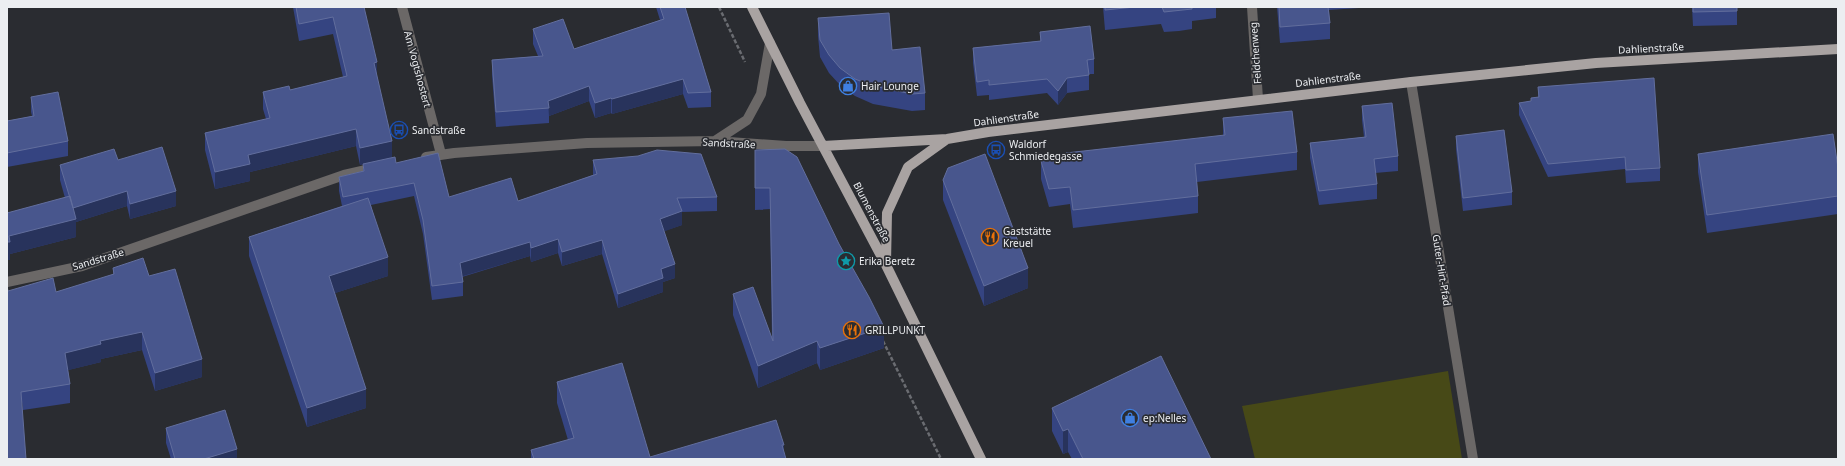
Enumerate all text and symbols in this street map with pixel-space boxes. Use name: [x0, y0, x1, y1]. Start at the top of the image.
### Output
street label: Feldchenweg: [1246, 22, 1264, 84]
street label: Am Vogtshostert: [401, 29, 435, 109]
street label: Dahlienstraße: [1618, 39, 1685, 57]
street label: Dahlienstraße: [1294, 68, 1362, 90]
shop icon: Hair Lounge: [838, 76, 858, 96]
place label: Hair Lounge: [861, 79, 919, 93]
street label: Dahlienstraße: [972, 106, 1040, 130]
bus stop icon: Sandstraße: [389, 120, 409, 140]
place label: Sandstraße: [412, 123, 466, 137]
street label: Sandstraße: [702, 135, 756, 151]
place label: Waldorf Schmiedegasse: [1009, 137, 1082, 163]
bus stop icon: Waldorf Schmiedegasse: [986, 140, 1006, 160]
street label: Blumenstraße: [850, 179, 894, 245]
place label: Gaststätte Kreuel: [1003, 224, 1052, 250]
restaurant icon: Gaststätte Kreuel: [980, 227, 1000, 247]
street label: Guter-Hirt-Pfad: [1429, 233, 1455, 307]
street label: Sandstraße: [70, 244, 126, 273]
place icon: Erika Beretz: [836, 251, 856, 271]
place label: Erika Beretz: [859, 254, 915, 268]
restaurant icon: GRILLPUNKT: [842, 320, 862, 340]
place label: GRILLPUNKT: [865, 323, 926, 337]
shop icon: ep:Nelles: [1120, 408, 1140, 428]
place label: ep:Nelles: [1143, 411, 1187, 425]

